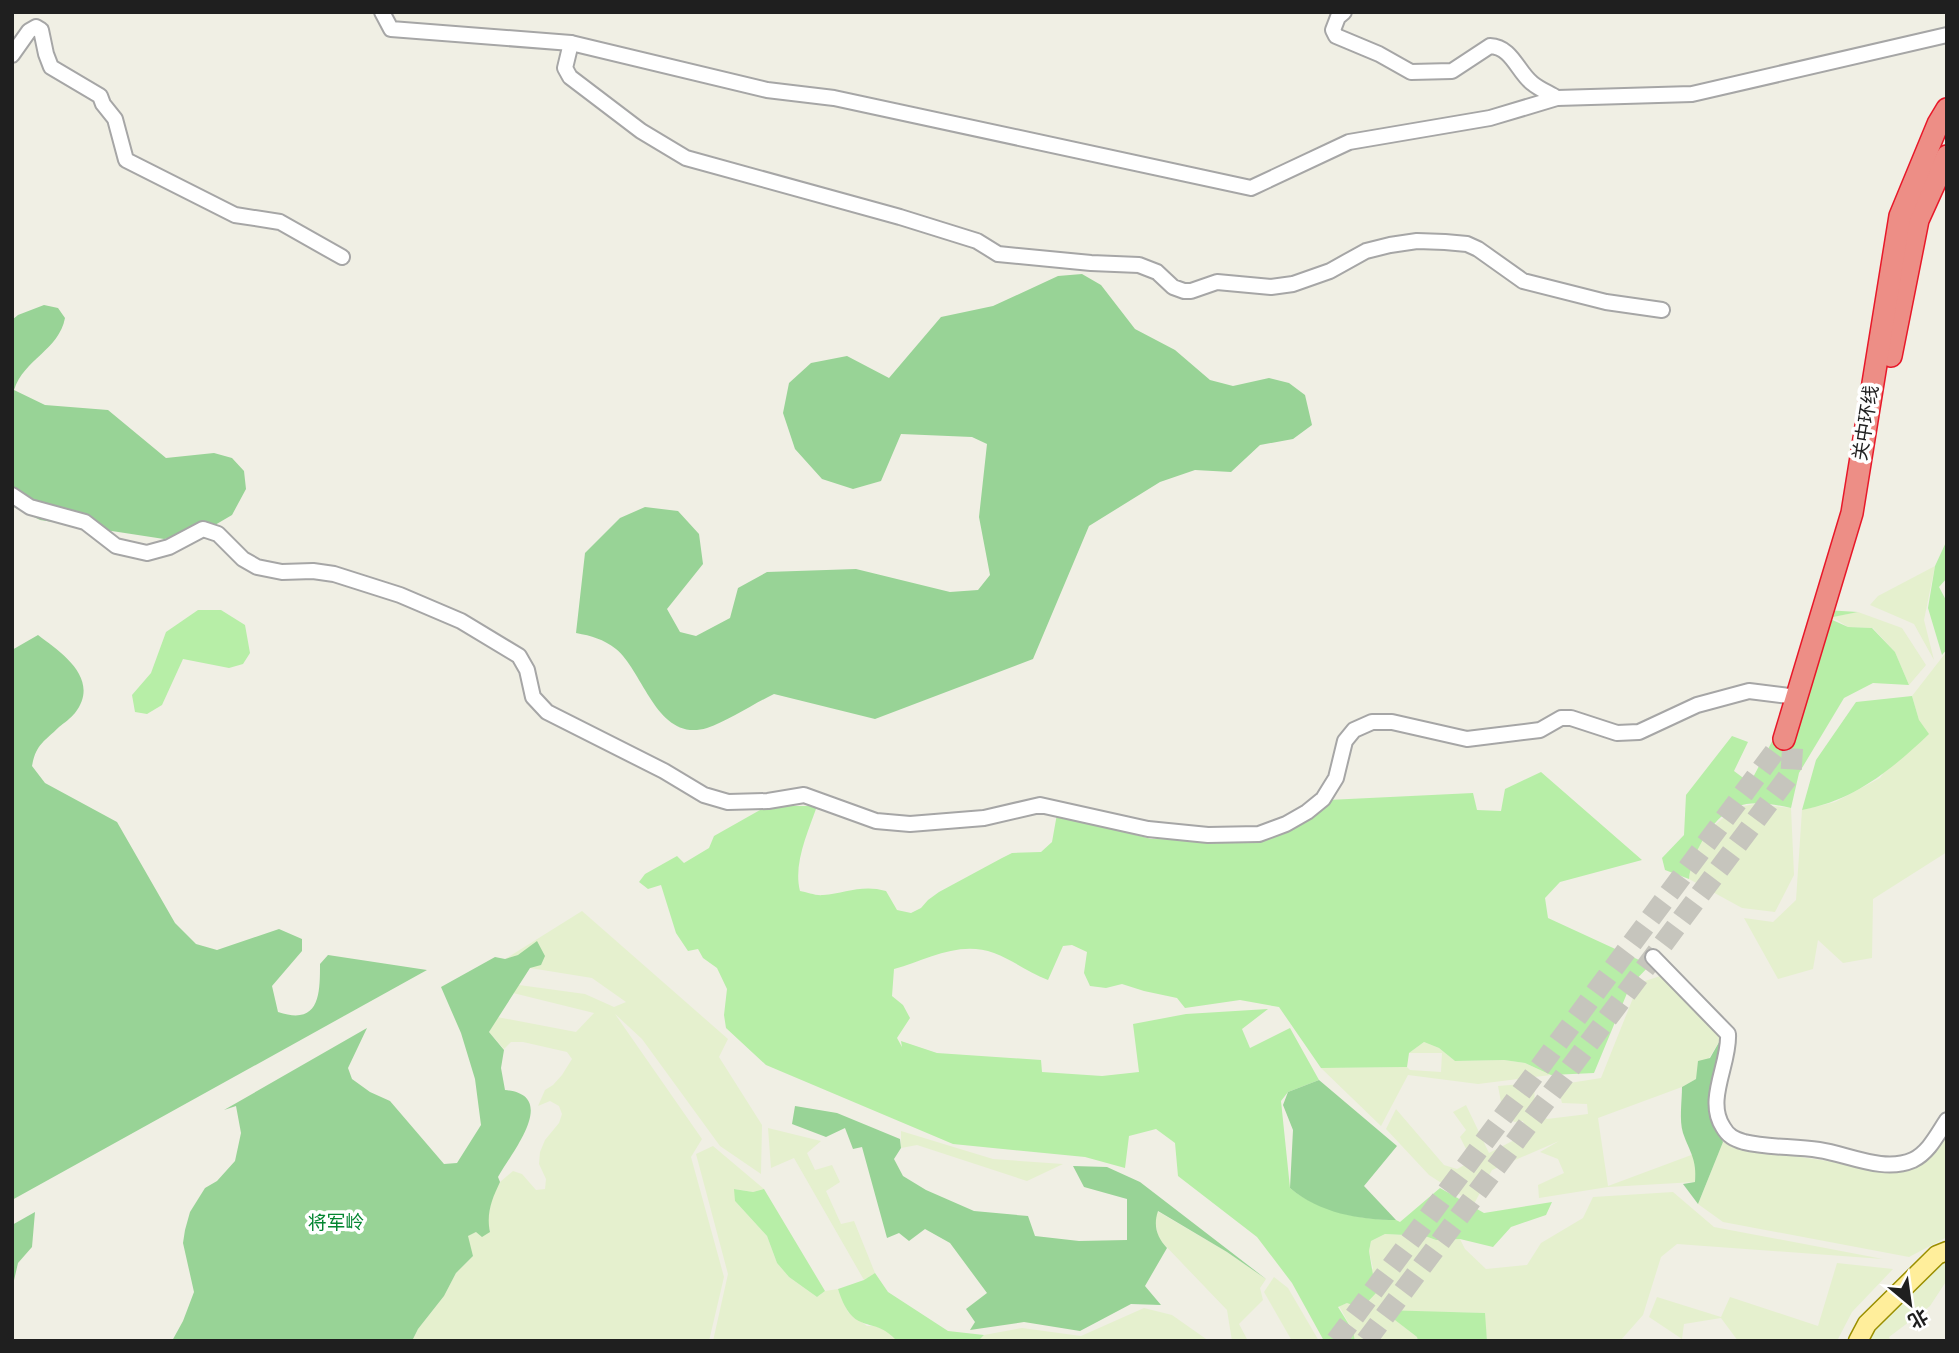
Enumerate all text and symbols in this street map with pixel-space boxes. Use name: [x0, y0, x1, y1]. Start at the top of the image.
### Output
street label: 关中环线: [1849, 384, 1883, 462]
park label: 将军岭: [307, 1212, 365, 1234]
north arrow: [1875, 1269, 1945, 1339]
text: 北: [1904, 1304, 1931, 1332]

